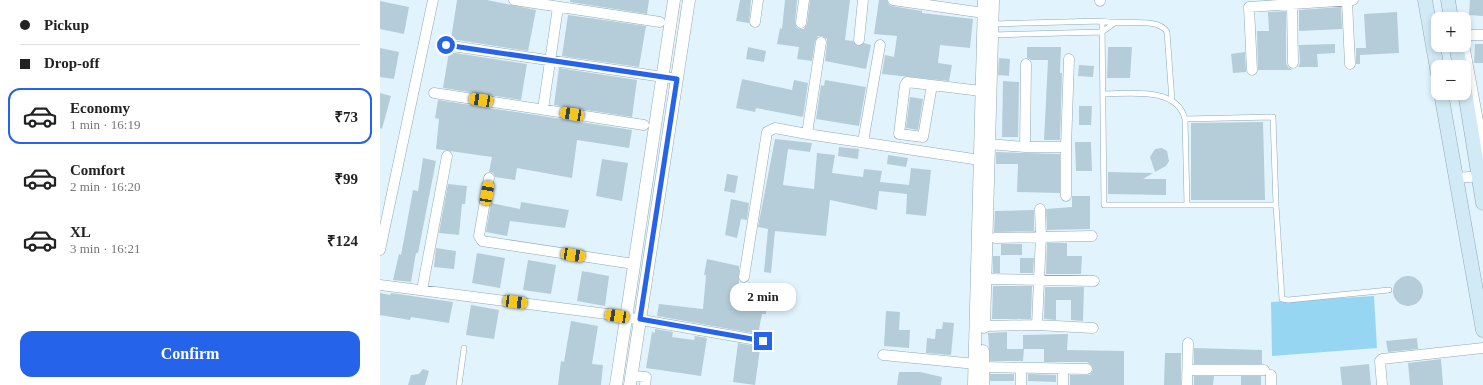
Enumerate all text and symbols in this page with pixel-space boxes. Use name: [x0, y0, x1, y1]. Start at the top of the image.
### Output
map controls: [1431, 12, 1471, 100]
button: +: [1431, 12, 1471, 52]
text: Pickup: [44, 17, 89, 33]
route start: [437, 36, 455, 54]
text: Drop-off: [44, 55, 100, 71]
button: −: [1431, 60, 1471, 100]
car: [468, 92, 494, 108]
icon: car: [22, 98, 58, 134]
text: Economy: [70, 100, 130, 116]
car: [559, 106, 585, 122]
text: ₹73: [334, 109, 358, 125]
text: 1 min · 16:19: [70, 117, 140, 132]
icon: car: [22, 160, 58, 196]
text: Comfort: [70, 162, 125, 178]
text: ₹99: [334, 171, 358, 187]
text: 2 min · 16:20: [70, 179, 140, 194]
car: [479, 180, 495, 206]
icon: car: [22, 222, 58, 258]
text: XL: [70, 224, 91, 240]
text: ₹124: [327, 233, 358, 249]
text: 3 min · 16:21: [70, 241, 140, 256]
car: [560, 247, 586, 263]
callout: 2 min: [730, 283, 796, 311]
text: 2 min: [747, 289, 779, 304]
car: [502, 295, 528, 309]
car: [604, 308, 630, 324]
button: Confirm: [20, 331, 360, 377]
route end: [754, 332, 772, 350]

